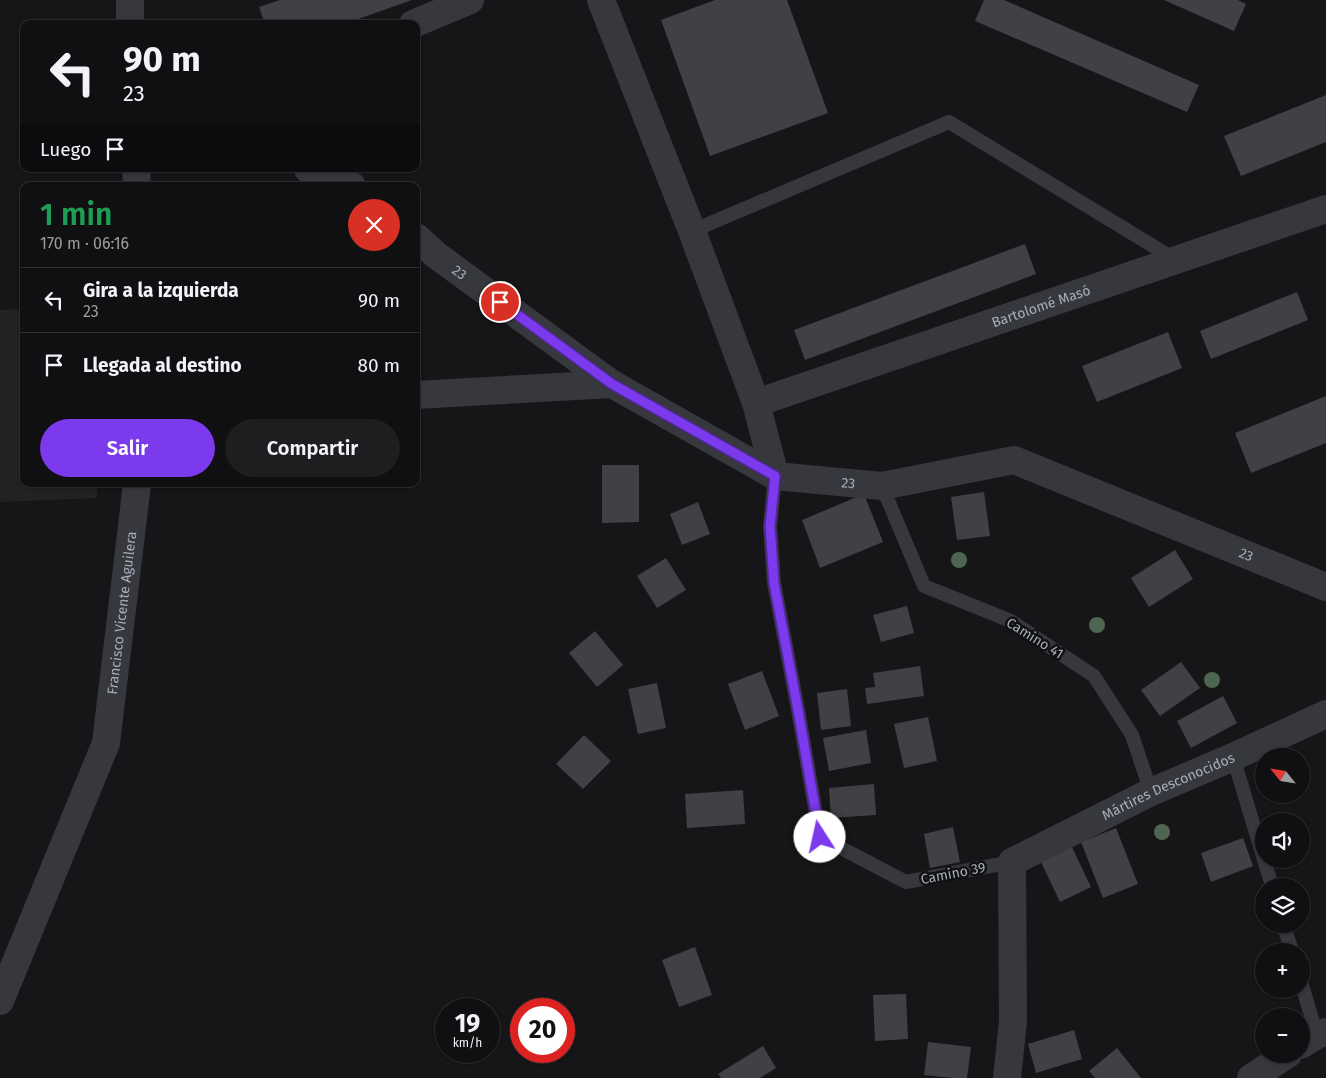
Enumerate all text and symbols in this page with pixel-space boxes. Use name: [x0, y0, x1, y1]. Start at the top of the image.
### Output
text: 90 m: [123, 38, 201, 80]
icon: left: [40, 40, 105, 105]
text: 23: [123, 80, 145, 107]
icon: arrive: [101, 135, 129, 163]
text: Luego: [40, 138, 91, 161]
text: 1 min: [40, 197, 112, 233]
button: close: [348, 199, 400, 251]
text: 170 m · 06:16: [40, 234, 129, 253]
street label: 23: [449, 262, 470, 284]
text: Gira a la izquierda: [83, 279, 239, 302]
pin: [479, 281, 521, 323]
street label: Bartolomé Masó: [989, 282, 1093, 331]
icon: left: [40, 286, 68, 314]
icon: arrive: [486, 288, 514, 316]
text: 90 m: [358, 289, 400, 312]
text: 23: [83, 302, 99, 321]
icon: arrive: [40, 351, 68, 379]
text: Llegada al destino: [83, 354, 242, 377]
text: 80 m: [358, 354, 400, 377]
button: Salir: [40, 419, 215, 477]
button: Compartir: [225, 419, 400, 477]
street label: 23: [841, 474, 856, 492]
street label: Francisco Vicente Aguilera: [104, 530, 140, 696]
street label: 23: [1236, 544, 1256, 565]
street label: Camino 41: [1003, 614, 1066, 663]
north arrow: [1255, 748, 1310, 802]
map controls: [1255, 748, 1310, 1063]
street label: Mártires Desconocidos: [1099, 749, 1238, 824]
position arrow: [793, 810, 845, 862]
button: sound: [1255, 813, 1310, 868]
street label: Camino 39: [919, 859, 987, 888]
button: layers: [1255, 878, 1310, 933]
button: +: [1255, 943, 1310, 998]
speed limit sign: 20: [510, 998, 575, 1063]
button: −: [1255, 1008, 1310, 1063]
text: 19: [455, 1009, 480, 1039]
text: km/h: [453, 1036, 482, 1050]

